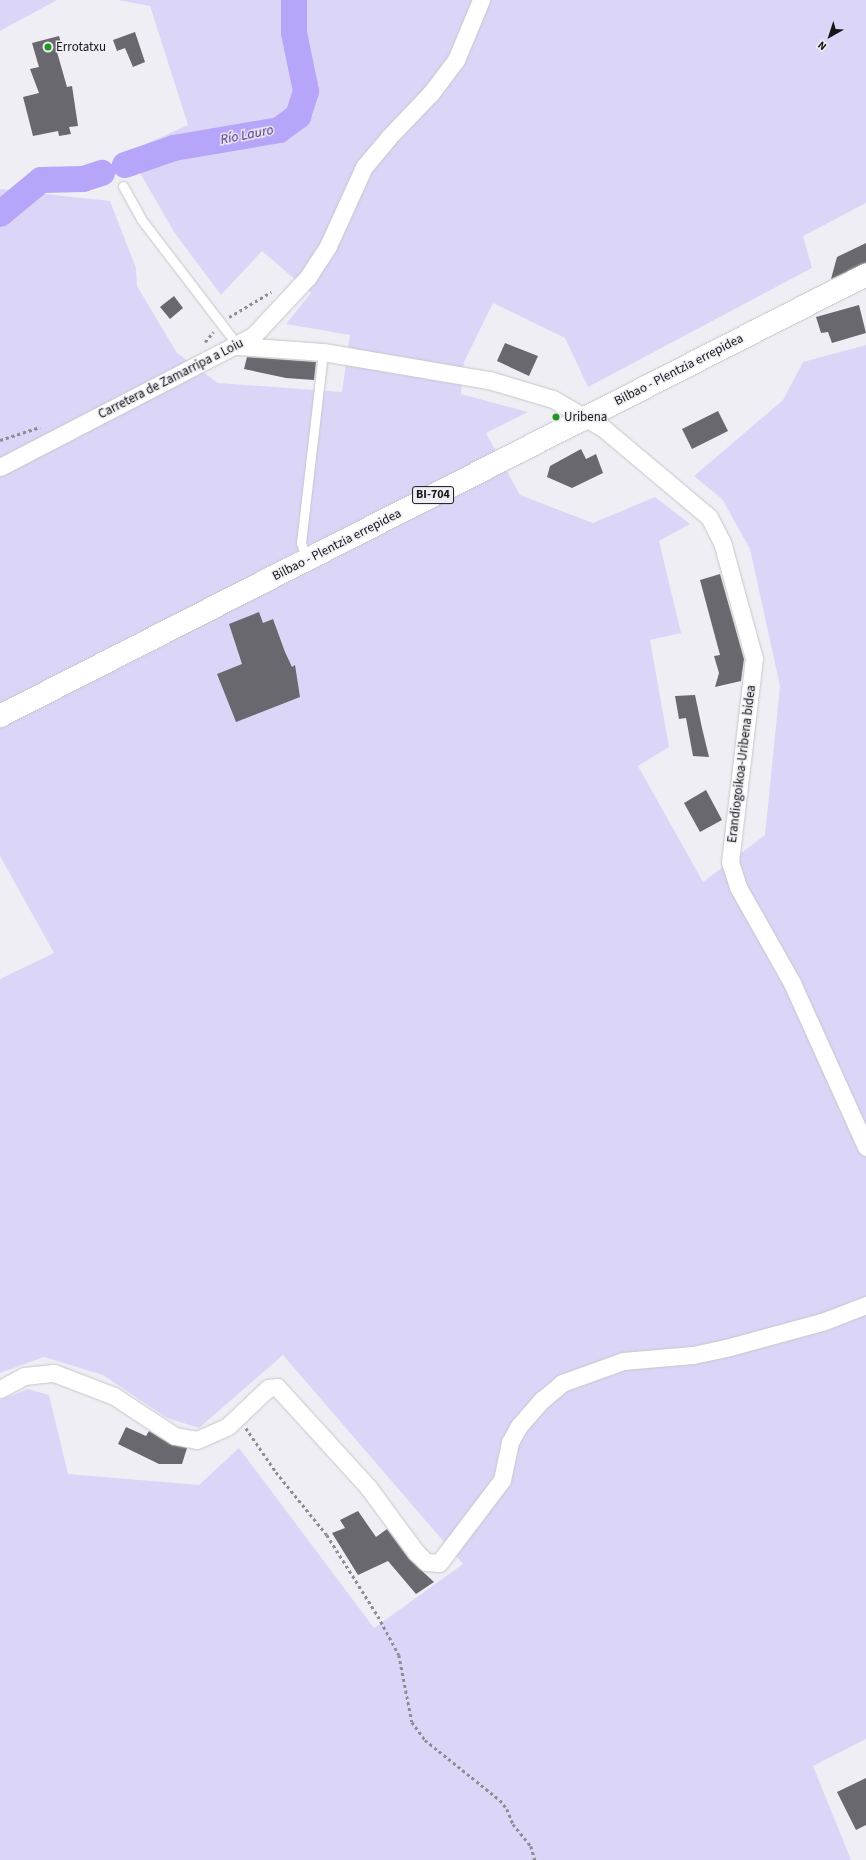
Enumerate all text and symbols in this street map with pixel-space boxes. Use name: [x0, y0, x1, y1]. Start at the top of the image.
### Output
north arrow: [810, 16, 850, 56]
text: N: [815, 38, 830, 54]
place label: Errotatxu: [56, 39, 106, 55]
marker: Errotatxu: [43, 42, 53, 52]
water label: Río Lauro: [219, 122, 275, 148]
street label: Bilbao - Plentzia errepidea: [612, 331, 746, 409]
street label: Carretera de Zamarripa a Loiu: [96, 335, 246, 423]
place label: Uribena: [564, 409, 607, 425]
marker: Uribena: [551, 412, 561, 422]
road number: BI-704: [412, 485, 454, 505]
street label: Bilbao - Plentzia errepidea: [270, 506, 404, 584]
street label: Erandiogoikoa-Uribena bidea: [725, 684, 759, 844]

